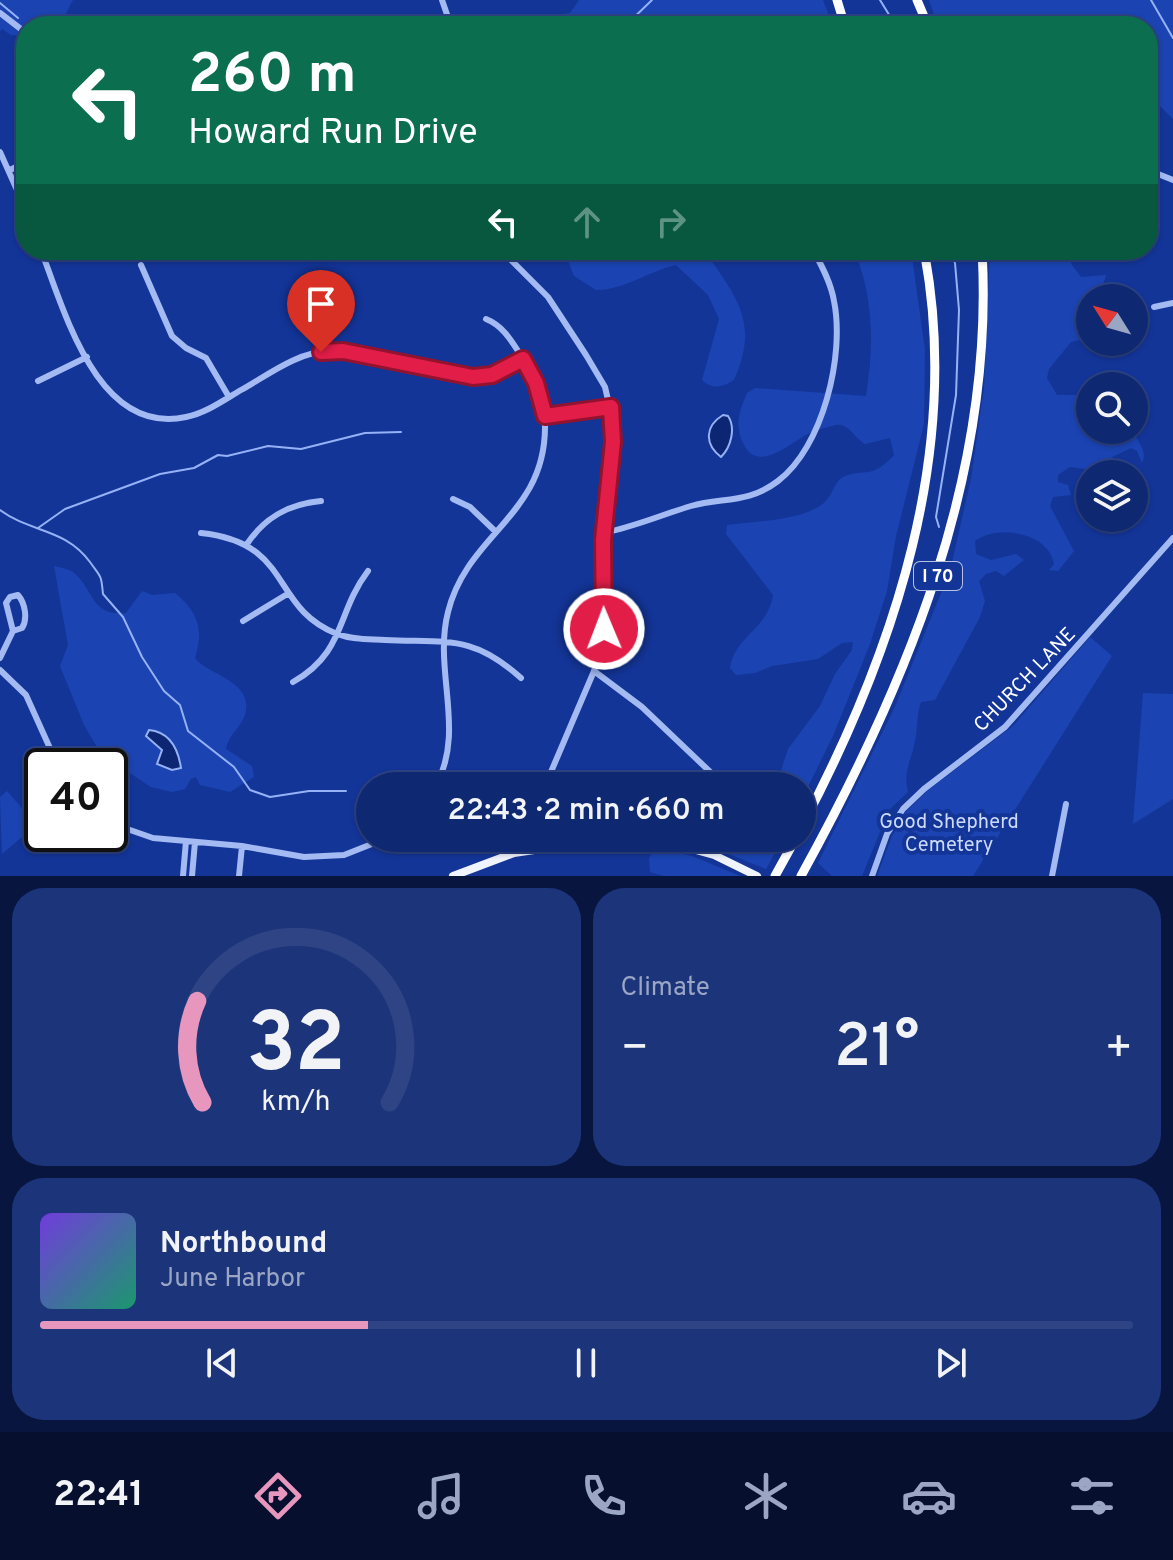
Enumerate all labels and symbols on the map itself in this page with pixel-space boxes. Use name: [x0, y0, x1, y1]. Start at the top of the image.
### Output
pin: [287, 270, 355, 352]
north arrow: [1076, 284, 1148, 356]
road number: I 70: [914, 562, 962, 590]
position arrow: [562, 587, 646, 671]
street label: CHURCH LANE: [969, 622, 1082, 738]
speed limit sign: 40: [24, 748, 128, 852]
park label: Good Shepherd Cemetery: [879, 810, 1019, 859]

